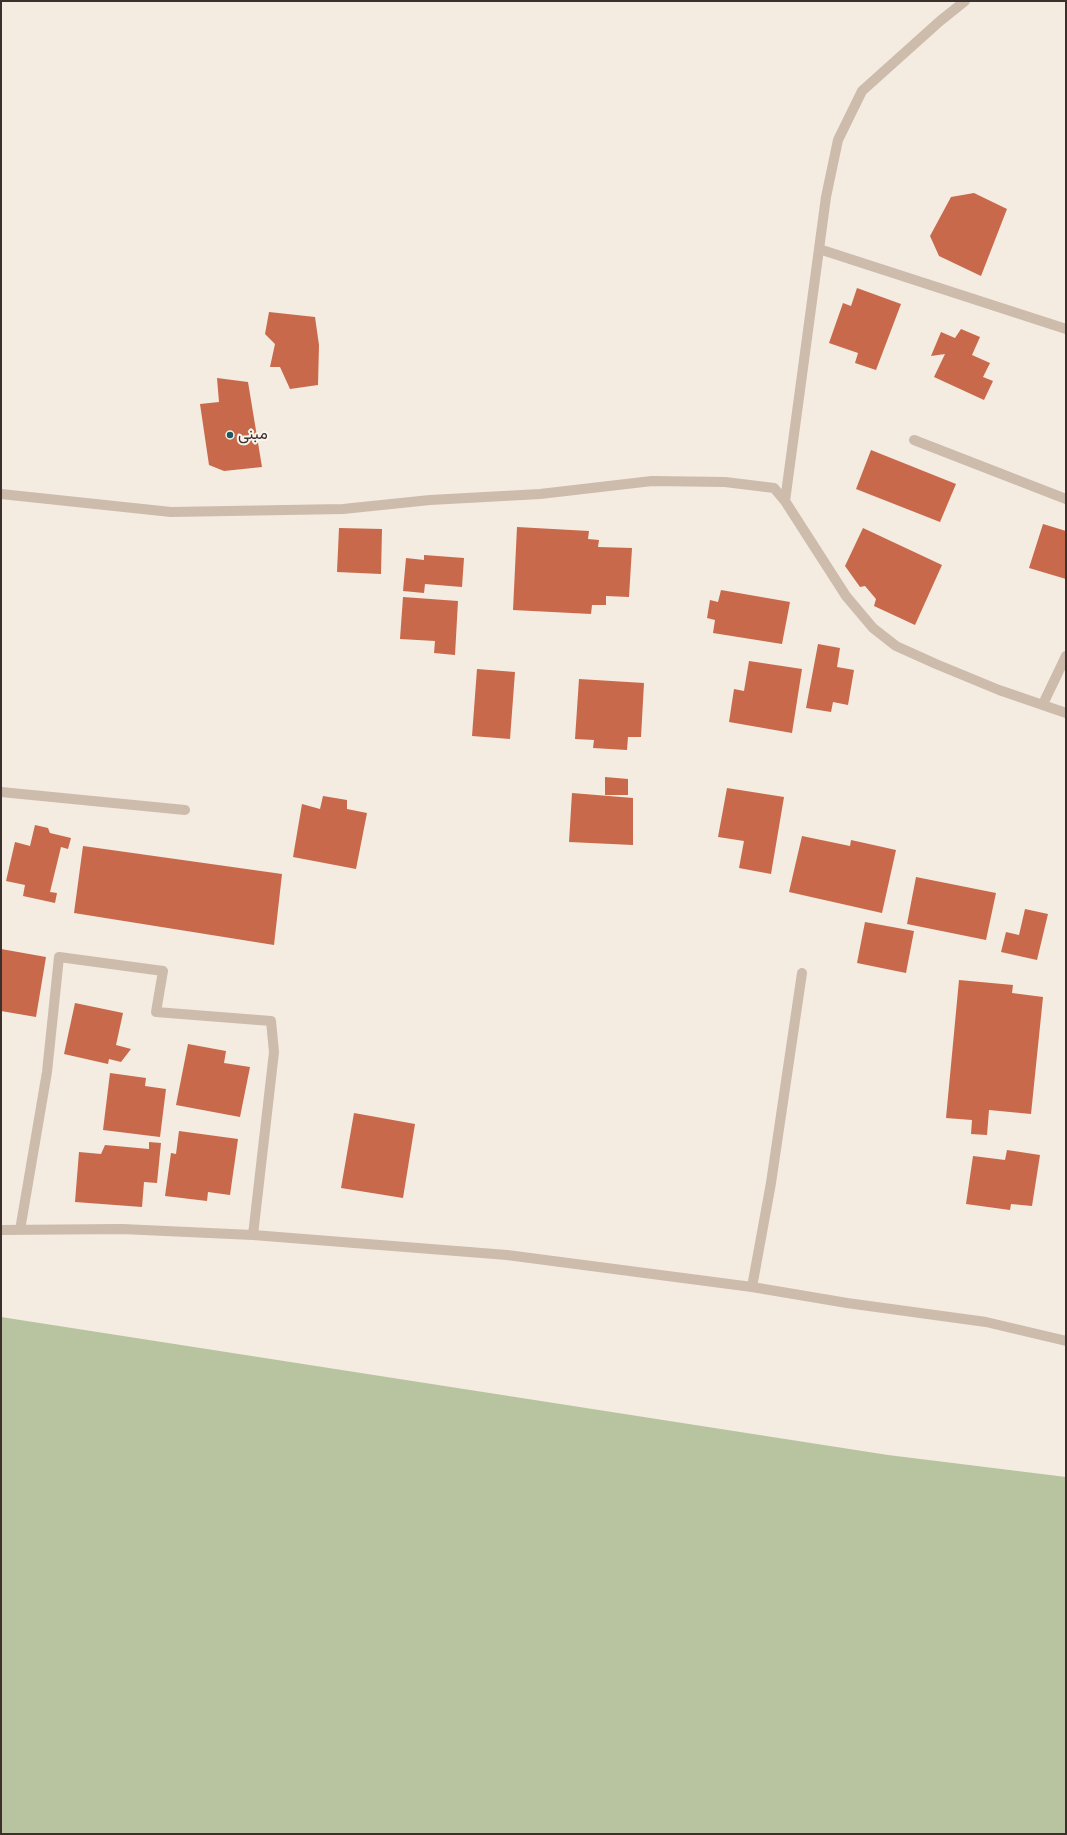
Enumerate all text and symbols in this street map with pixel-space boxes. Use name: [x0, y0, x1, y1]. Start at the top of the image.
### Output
place label: مبنى: [238, 425, 268, 445]
marker: مبنى: [225, 430, 235, 440]

